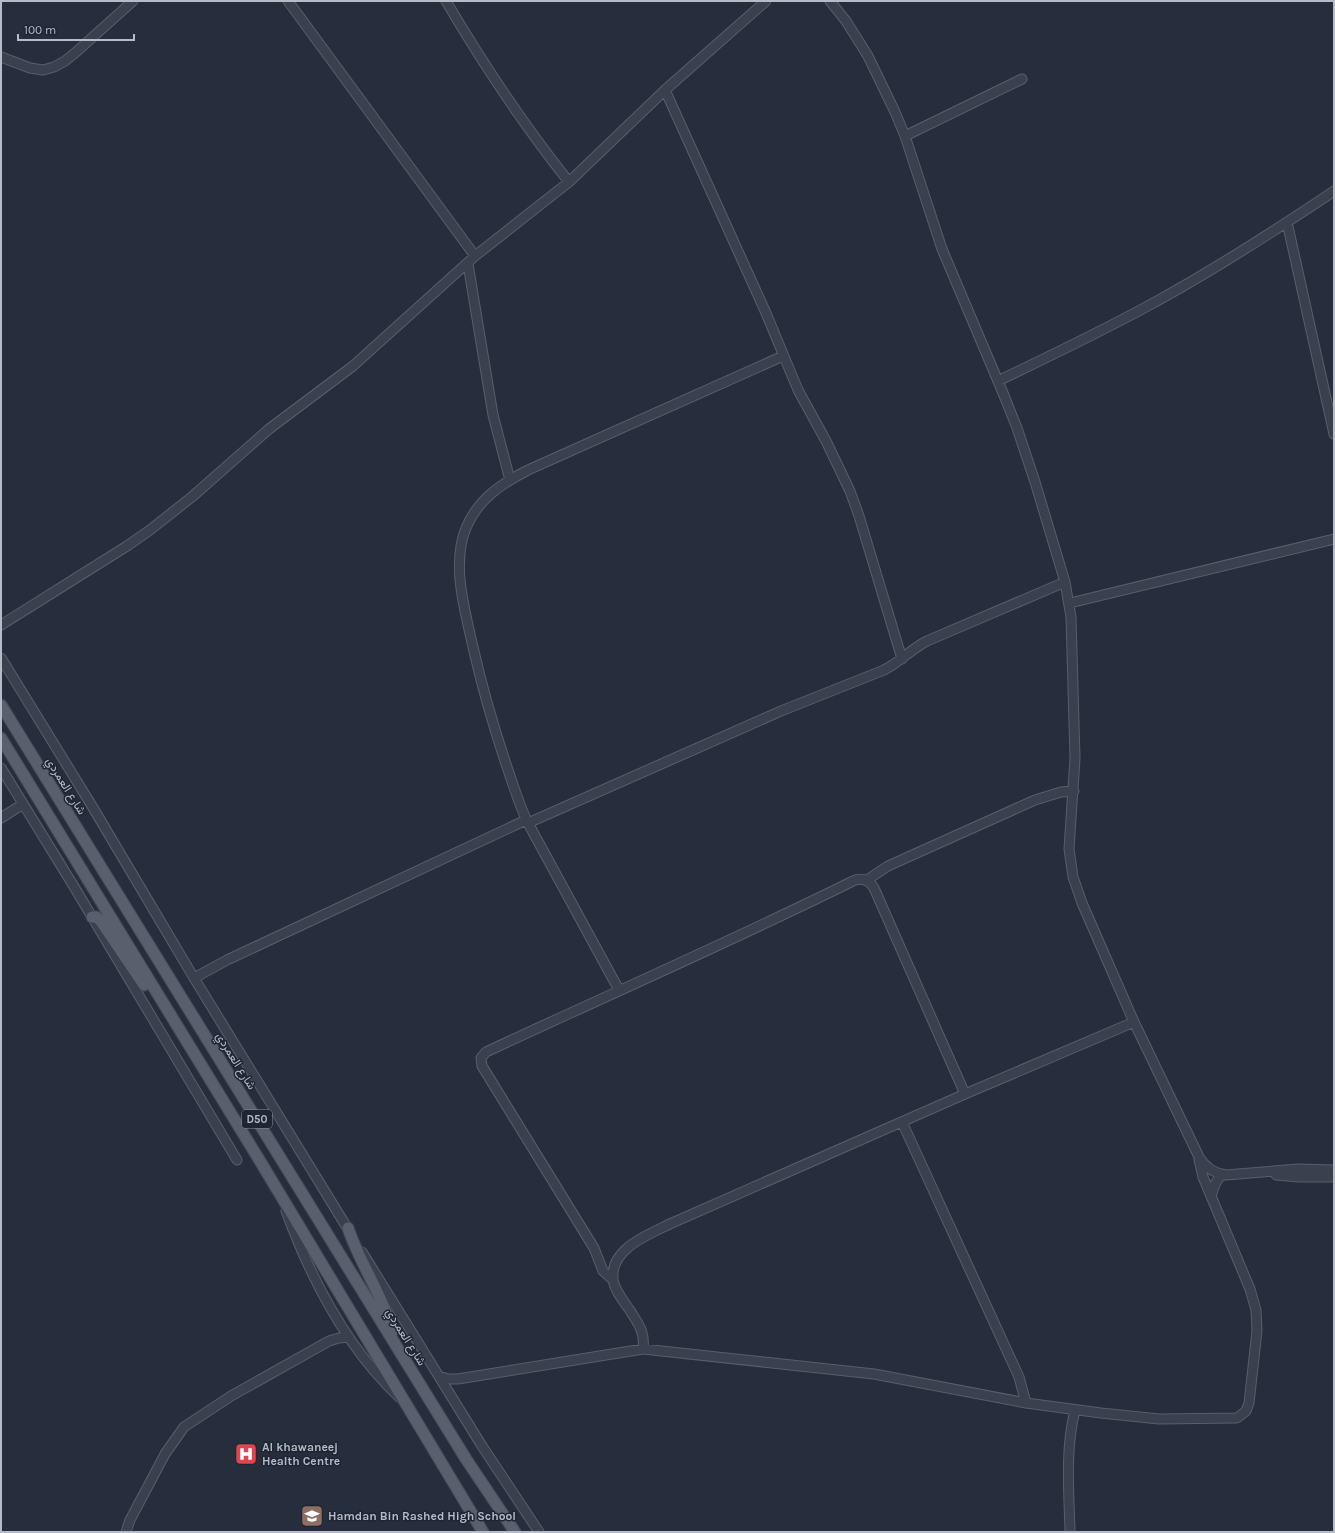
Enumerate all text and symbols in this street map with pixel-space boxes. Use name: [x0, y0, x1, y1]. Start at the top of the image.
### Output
scale bar: [18, 16, 134, 42]
text: 100 m: [24, 23, 56, 37]
street label: شارع العمردي: [40, 755, 89, 819]
street label: شارع العمردي: [210, 1030, 259, 1094]
road number: D50: [242, 1110, 272, 1128]
street label: شارع العمردي: [380, 1306, 429, 1370]
place label: Al khawaneej Health Centre: [262, 1440, 340, 1468]
hospital icon: Al khawaneej Health Centre: [233, 1441, 259, 1467]
school or university icon: Hamdan Bin Rashed High School: [299, 1503, 325, 1529]
place label: Hamdan Bin Rashed High School: [328, 1509, 516, 1523]

